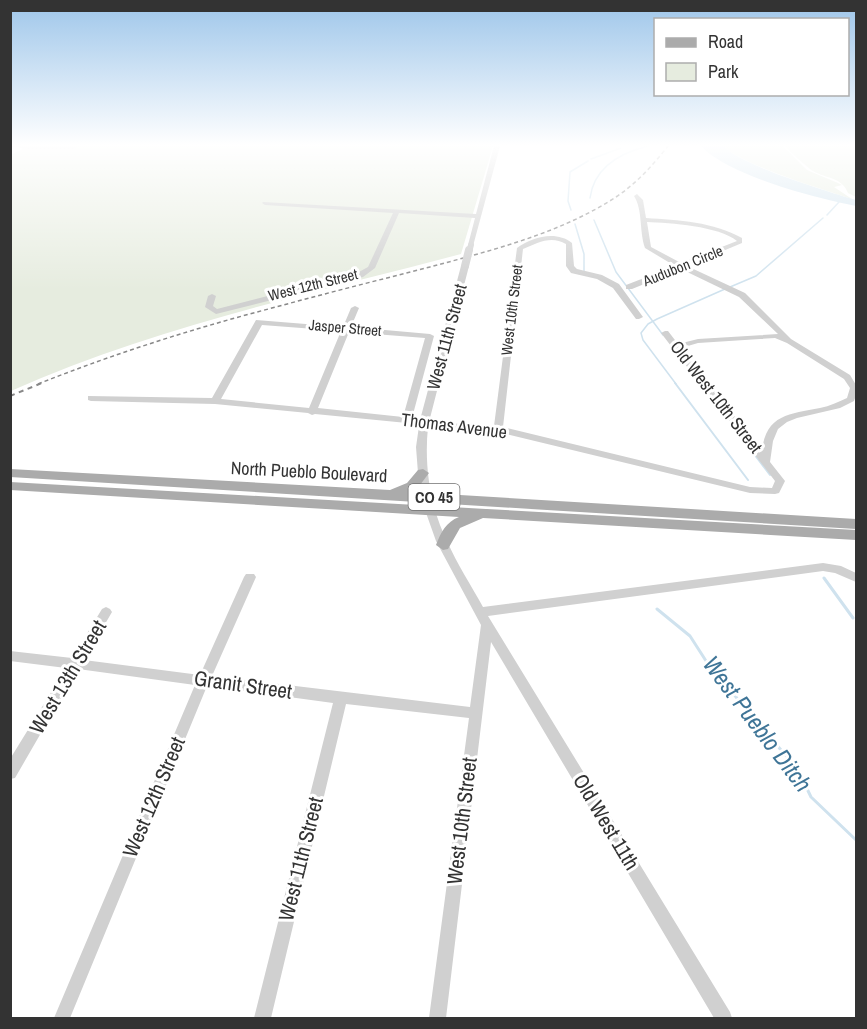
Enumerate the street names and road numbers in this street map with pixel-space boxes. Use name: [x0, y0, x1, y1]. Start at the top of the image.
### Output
street label: Audubon Circle: [639, 240, 726, 292]
street label: West 12th Street: [266, 263, 360, 306]
street label: West 10th Street: [496, 263, 528, 357]
street label: West 11th Street: [420, 281, 473, 393]
street label: Jasper Street: [308, 314, 383, 341]
street label: Old West 10th Street: [664, 335, 768, 458]
street label: Thomas Avenue: [400, 407, 508, 444]
street label: North Pueblo Boulevard: [230, 455, 388, 488]
road number: CO 45: [408, 484, 460, 510]
street label: West 13th Street: [22, 614, 113, 739]
street label: Granit Street: [192, 663, 294, 706]
street label: West 12th Street: [115, 732, 192, 861]
street label: West 10th Street: [439, 755, 484, 886]
street label: Old West 11th: [566, 768, 647, 875]
street label: West 11th Street: [271, 794, 330, 924]

